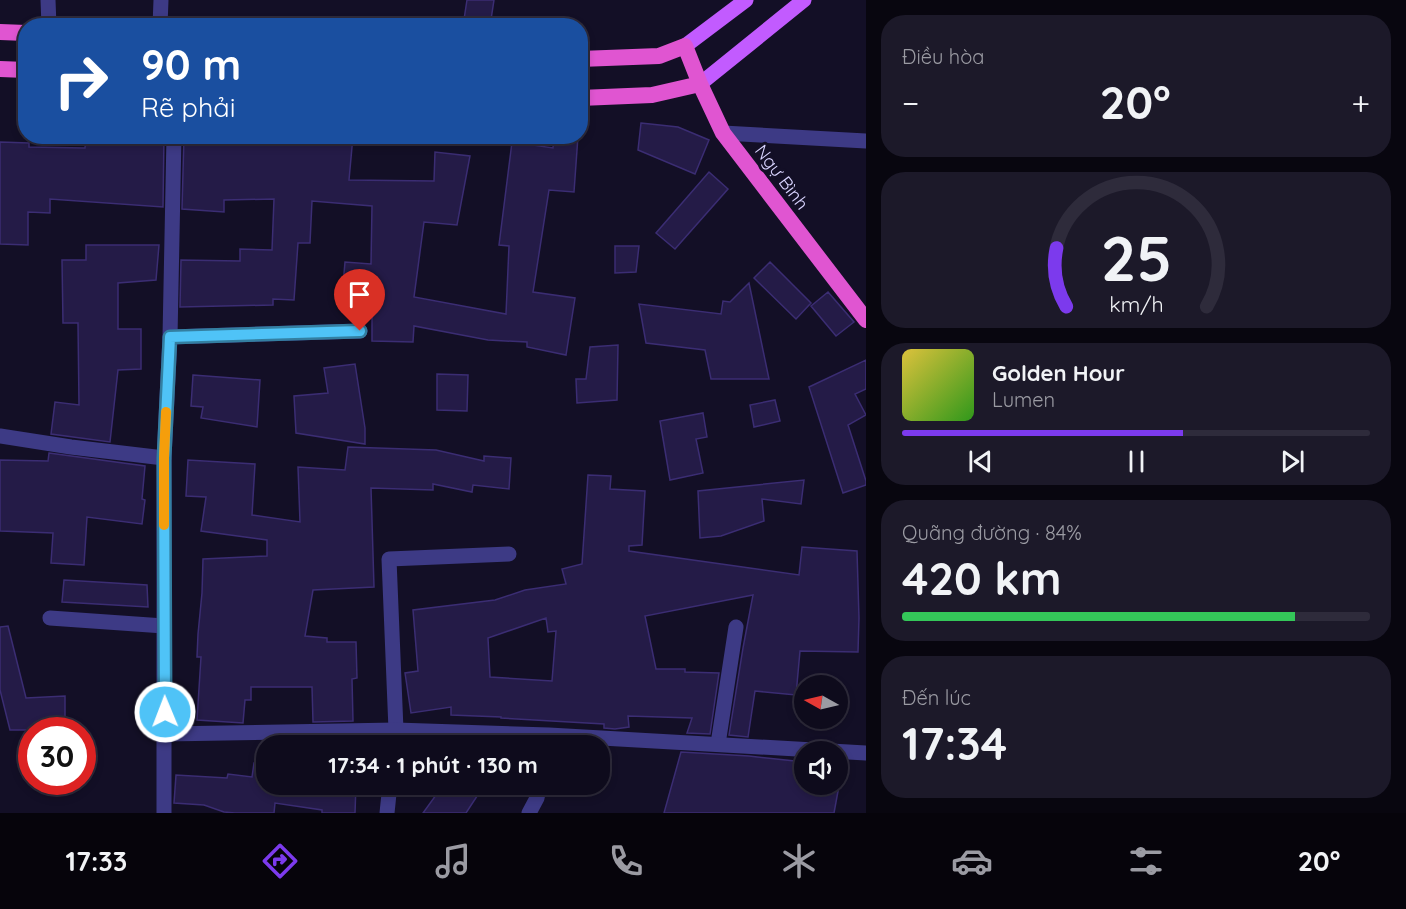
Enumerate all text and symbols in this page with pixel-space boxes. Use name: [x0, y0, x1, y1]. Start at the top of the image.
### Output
text: 90 m: [141, 38, 241, 91]
icon: right: [42, 42, 120, 120]
text: Điều hòa: [902, 44, 984, 69]
text: 20°: [1100, 74, 1171, 130]
text: −: [902, 82, 919, 123]
text: +: [1351, 82, 1370, 123]
text: Rẽ phải: [141, 90, 235, 124]
street label: Ngự Bình: [750, 140, 814, 214]
text: 25: [1100, 219, 1172, 297]
pin: [334, 269, 385, 331]
icon: arrive: [343, 278, 376, 311]
text: km/h: [1109, 291, 1163, 317]
text: Golden Hour: [992, 359, 1125, 387]
text: Lumen: [992, 387, 1055, 412]
icon: previous: [964, 445, 997, 478]
icon: pause: [1120, 445, 1153, 478]
icon: next: [1276, 445, 1309, 478]
text: Quãng đường · 84%: [902, 520, 1082, 545]
text: 420 km: [902, 550, 1061, 606]
north arrow: [794, 675, 848, 729]
map controls: [794, 675, 848, 795]
position arrow: [133, 680, 197, 744]
text: Đến lúc: [902, 685, 971, 710]
text: 17:34: [902, 715, 1007, 771]
speed limit sign: 30: [18, 717, 96, 795]
button: sound: [794, 741, 848, 795]
text: 17:34 · 1 phút · 130 m: [328, 751, 538, 779]
icon: directions: [259, 840, 301, 882]
icon: music: [432, 840, 474, 882]
icon: phone: [605, 840, 647, 882]
icon: climate: [778, 840, 820, 882]
icon: car: [951, 840, 993, 882]
icon: filters: [1125, 840, 1167, 882]
text: 17:33: [66, 844, 127, 878]
text: 20°: [1298, 844, 1340, 878]

